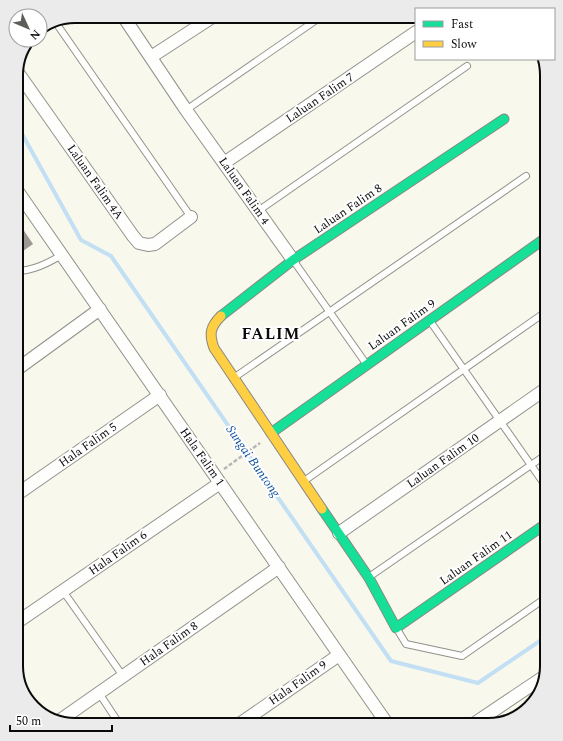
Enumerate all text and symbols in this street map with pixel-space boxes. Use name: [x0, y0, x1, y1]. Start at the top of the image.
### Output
north arrow: [8, 8, 48, 48]
legend: [415, 8, 555, 60]
text: Fast: [451, 15, 473, 34]
text: N: [26, 25, 44, 44]
text: Slow: [451, 35, 477, 54]
street label: Laluan Falim 7: [282, 68, 358, 128]
street label: Laluan Falim 4A: [62, 140, 128, 224]
street label: Laluan Falim 4: [214, 153, 274, 229]
street label: Laluan Falim 8: [310, 179, 386, 239]
street label: Laluan Falim 9: [364, 295, 440, 355]
district label: FALIM: [242, 322, 300, 346]
street label: Hala Falim 5: [55, 418, 121, 472]
water label: Sungai Buntong: [221, 421, 286, 502]
street label: Hala Falim 1: [175, 424, 229, 490]
street label: Laluan Falim 10: [403, 429, 483, 493]
street label: Hala Falim 6: [85, 526, 151, 580]
street label: Laluan Falim 11: [436, 526, 516, 590]
street label: Hala Falim 8: [136, 617, 202, 671]
street label: Hala Falim 9: [265, 656, 331, 710]
scale bar: [10, 707, 112, 733]
text: 50 m: [16, 712, 41, 731]

